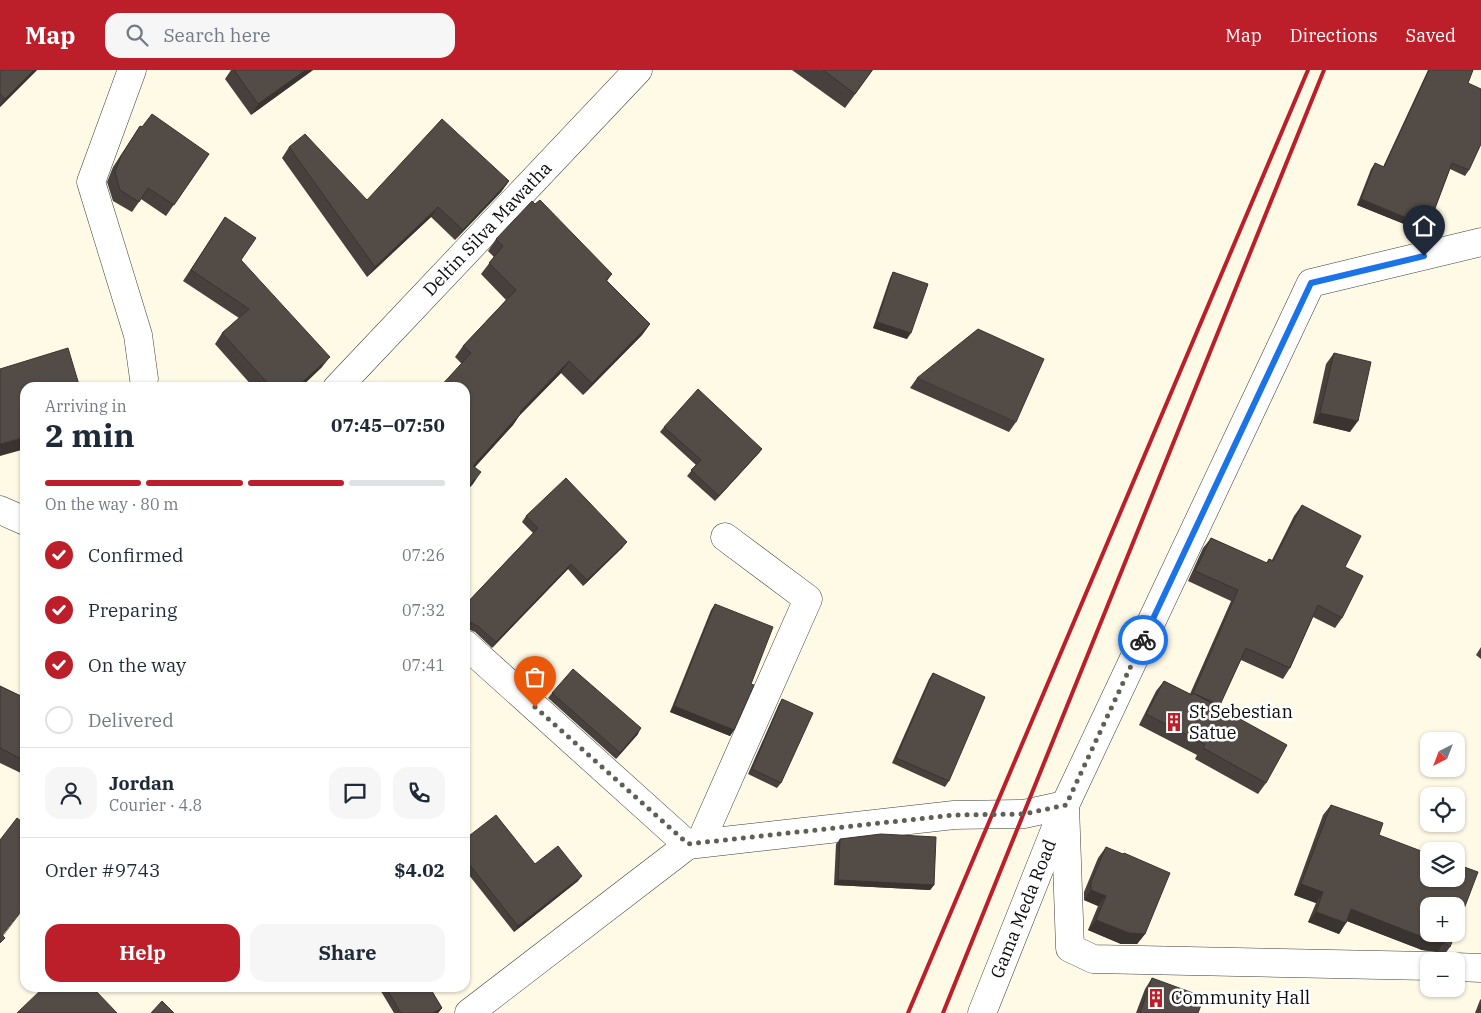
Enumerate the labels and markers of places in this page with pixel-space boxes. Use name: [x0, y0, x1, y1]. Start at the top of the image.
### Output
pin: [1403, 205, 1445, 256]
pin: [514, 656, 556, 707]
place label: St Sebestian Satue: [1189, 700, 1293, 744]
building icon: St Sebestian Satue: [1163, 711, 1185, 733]
place label: Community Hall: [1171, 986, 1310, 1009]
building icon: Community Hall: [1145, 987, 1167, 1009]

